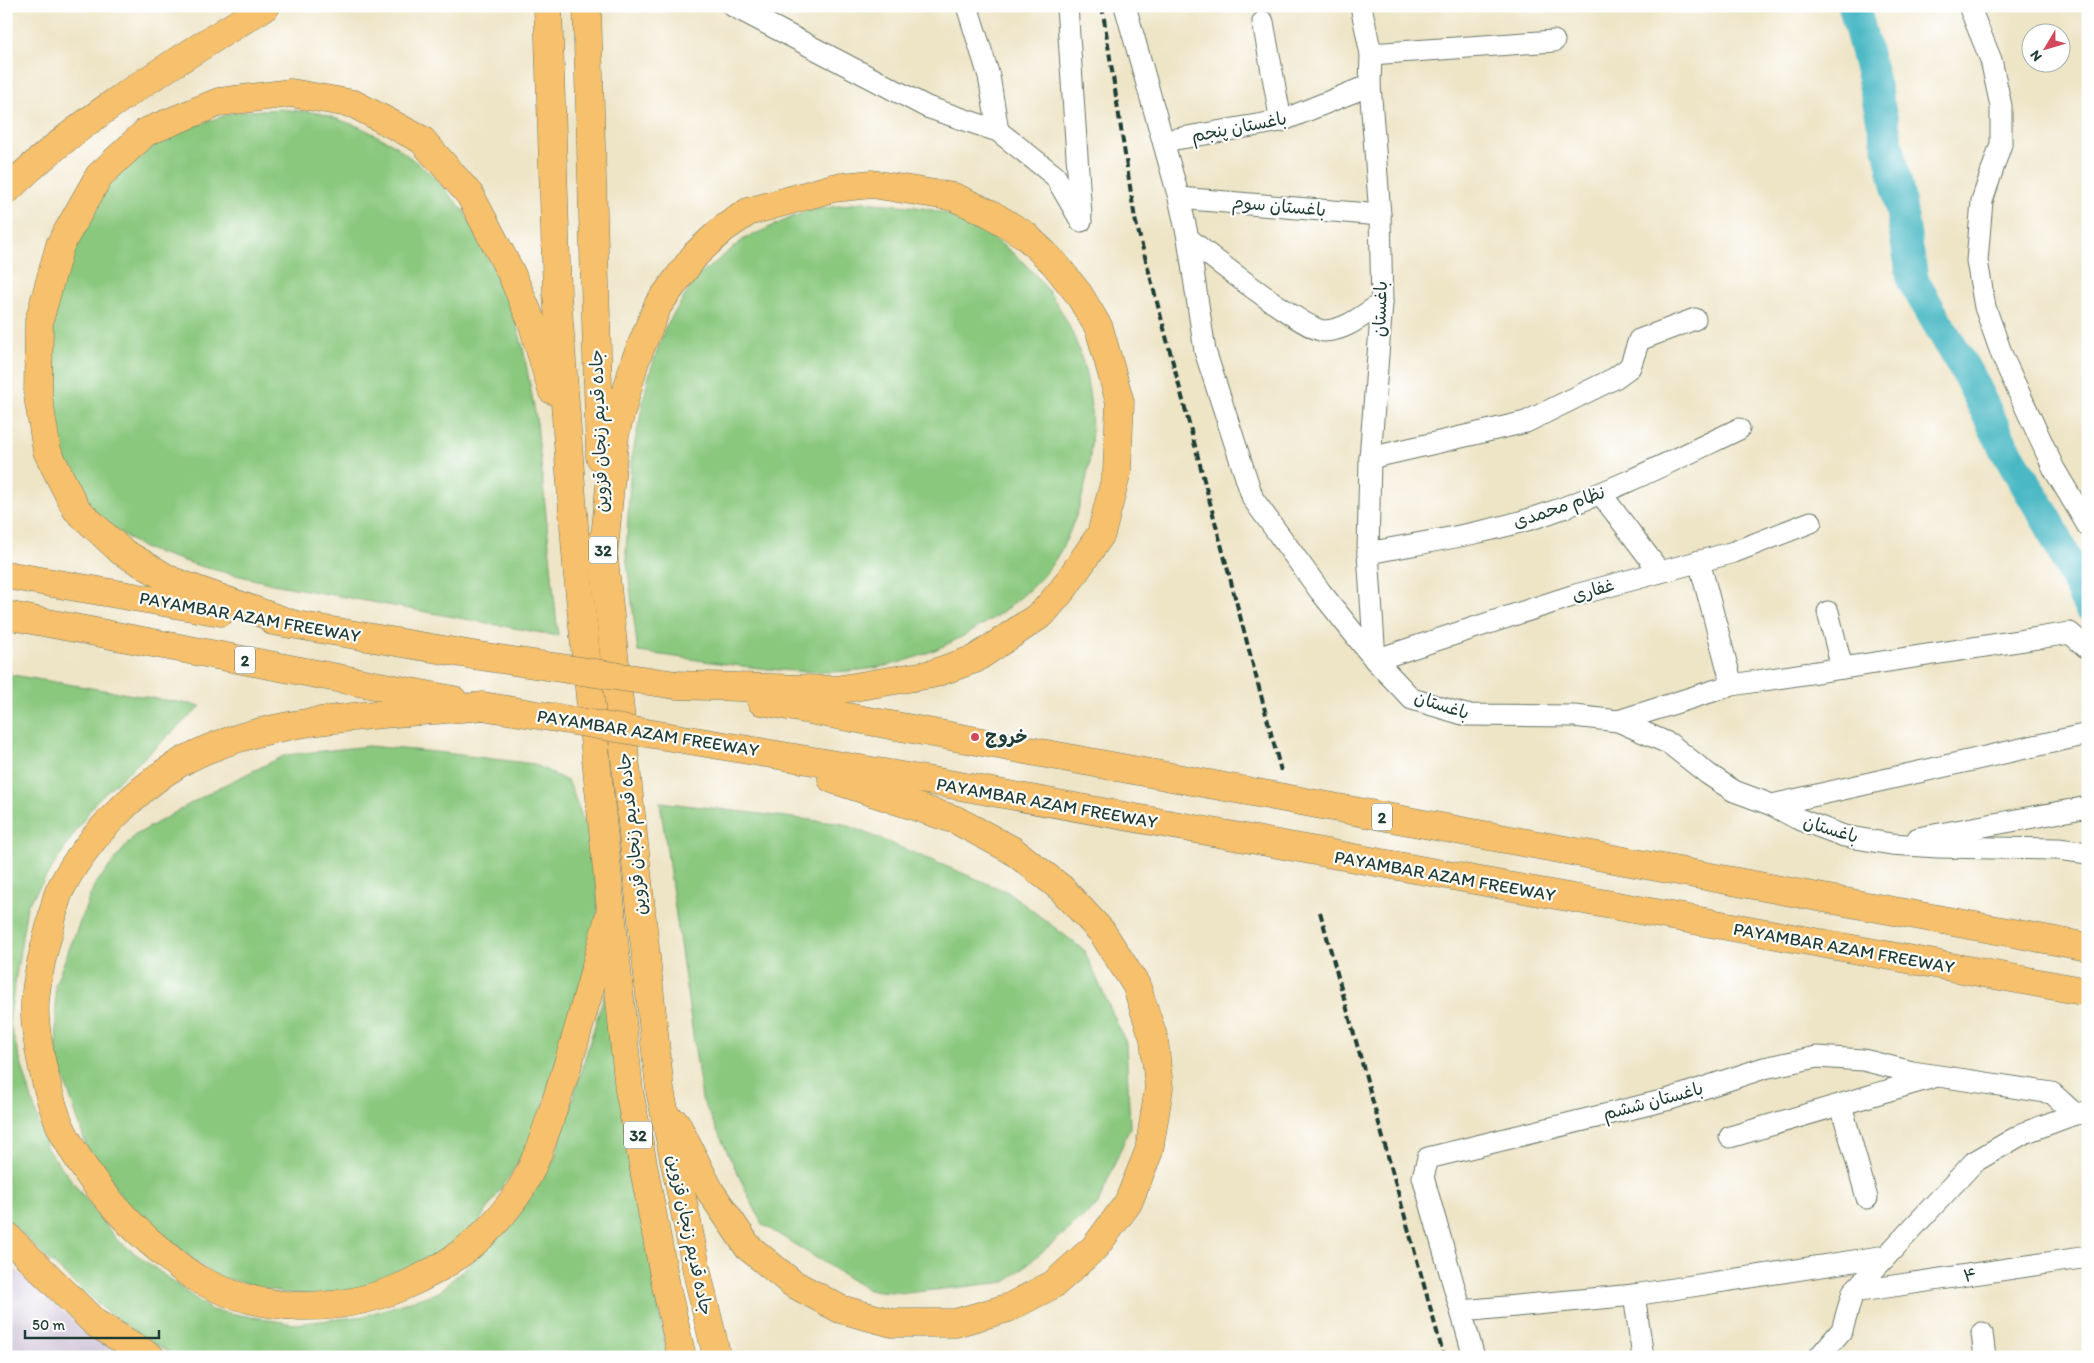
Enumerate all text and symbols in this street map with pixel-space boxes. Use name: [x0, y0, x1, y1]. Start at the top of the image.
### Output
north arrow: [2022, 22, 2072, 72]
text: N: [2027, 47, 2046, 65]
street label: باغستان پنجم: [1189, 107, 1289, 150]
street label: باغستان سوم: [1231, 191, 1327, 224]
street label: باغستان: [1368, 280, 1392, 338]
street label: جاده قدیم زنجان قزوین: [585, 349, 616, 513]
street label: نظام محمدی: [1510, 481, 1609, 536]
road number: 32: [589, 536, 617, 564]
street label: غفاری: [1569, 574, 1617, 606]
street label: PAYAMBAR AZAM FREEWAY: [138, 587, 363, 647]
road number: 2: [235, 646, 255, 674]
street label: باغستان: [1412, 686, 1472, 724]
street label: PAYAMBAR AZAM FREEWAY: [535, 705, 761, 762]
place label: خروج: [985, 726, 1027, 748]
marker: خروج: [969, 731, 981, 743]
street label: جاده قدیم زنجان قزوین: [613, 751, 654, 916]
street label: PAYAMBAR AZAM FREEWAY: [935, 773, 1160, 833]
road number: 2: [1372, 804, 1392, 830]
street label: باغستان: [1801, 810, 1861, 848]
street label: PAYAMBAR AZAM FREEWAY: [1333, 846, 1558, 906]
street label: PAYAMBAR AZAM FREEWAY: [1732, 918, 1957, 978]
street label: باغستان ششم: [1600, 1077, 1706, 1128]
road number: 32: [624, 1122, 652, 1148]
street label: جاده قدیم زنجان قزوین: [659, 1153, 718, 1318]
street label: ۴: [1962, 1263, 1978, 1287]
scale bar: [25, 1308, 159, 1340]
text: 50 m: [32, 1316, 65, 1334]

